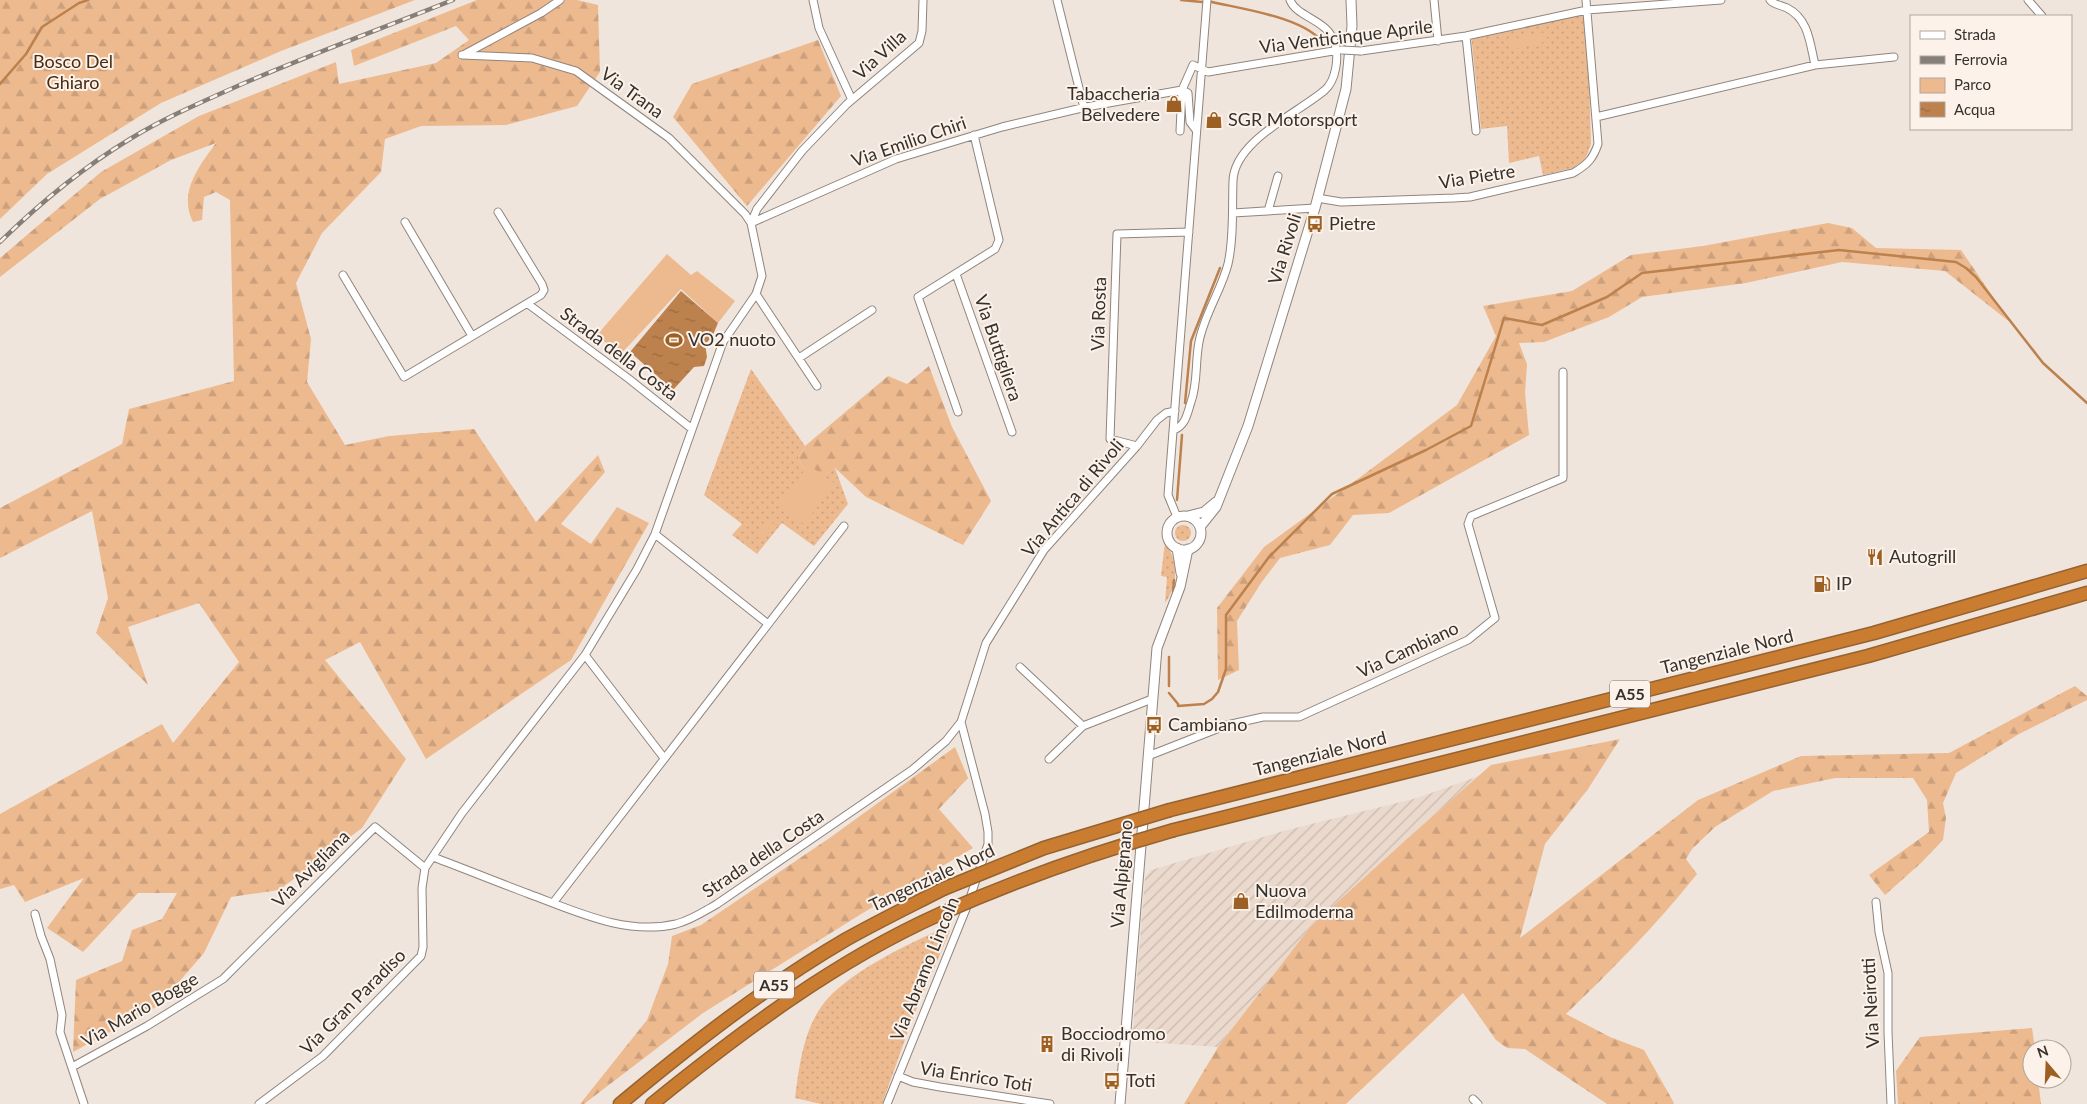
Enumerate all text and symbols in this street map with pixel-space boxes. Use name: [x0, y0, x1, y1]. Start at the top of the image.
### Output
street label: Via Venticinque Aprile: [1258, 14, 1434, 58]
legend: [1910, 15, 2072, 130]
street label: Via Villa: [848, 25, 910, 84]
text: Strada: [1954, 25, 1996, 43]
park label: Bosco Del Ghiaro: [33, 50, 113, 93]
text: Ferrovia: [1954, 50, 2007, 68]
street label: Via Trana: [597, 62, 668, 122]
text: Parco: [1954, 75, 1991, 93]
place label: Tabaccheria Belvedere: [1067, 82, 1160, 125]
shop icon: Tabaccheria Belvedere: [1164, 94, 1184, 114]
text: Acqua: [1954, 100, 1995, 118]
place label: SGR Motorsport: [1228, 108, 1358, 130]
shop icon: SGR Motorsport: [1204, 110, 1224, 130]
street label: Via Emilio Chiri: [848, 111, 969, 171]
street label: Via Pietre: [1437, 159, 1516, 193]
street label: Via Rivoli: [1263, 210, 1305, 287]
place label: Pietre: [1329, 212, 1376, 234]
bus stop icon: Pietre: [1305, 214, 1325, 234]
street label: Via Rosta: [1086, 277, 1110, 351]
street label: Via Buttigliera: [970, 292, 1027, 404]
street label: Strada della Costa: [556, 302, 683, 405]
place label: VO2 nuoto: [688, 328, 776, 350]
sports icon: VO2 nuoto: [664, 330, 684, 350]
street label: Via Antica di Rivoli: [1017, 434, 1128, 561]
place label: Autogrill: [1889, 545, 1956, 567]
restaurant icon: Autogrill: [1865, 547, 1885, 567]
place label: IP: [1836, 572, 1852, 594]
fuel station icon: IP: [1812, 574, 1832, 594]
street label: Via Cambiano: [1353, 616, 1462, 682]
street label: Tangenziale Nord: [1658, 624, 1795, 678]
road number: A55: [1610, 681, 1650, 708]
place label: Cambiano: [1168, 713, 1247, 735]
bus stop icon: Cambiano: [1144, 715, 1164, 735]
street label: Tangenziale Nord: [1251, 726, 1388, 780]
street label: Strada della Costa: [698, 804, 827, 902]
street label: Via Alpignano: [1105, 819, 1137, 929]
street label: Via Avigliana: [267, 825, 354, 912]
street label: Tangenziale Nord: [865, 838, 998, 916]
place label: Nuova Edilmoderna: [1255, 879, 1354, 922]
shop icon: Nuova Edilmoderna: [1231, 891, 1251, 911]
street label: Via Abramo Lincoln: [885, 893, 963, 1044]
street label: Via Gran Paradiso: [295, 944, 410, 1059]
street label: Via Neirotti: [1857, 957, 1883, 1049]
street label: Via Mario Bogge: [77, 967, 202, 1051]
road number: A55: [754, 972, 794, 998]
place label: Bocciodromo di Rivoli: [1061, 1022, 1166, 1065]
building icon: Bocciodromo di Rivoli: [1037, 1034, 1057, 1054]
north arrow: [2022, 1039, 2072, 1089]
text: N: [2035, 1041, 2050, 1061]
street label: Via Enrico Toti: [918, 1056, 1034, 1096]
place label: Toti: [1126, 1069, 1156, 1091]
bus stop icon: Toti: [1102, 1071, 1122, 1091]

